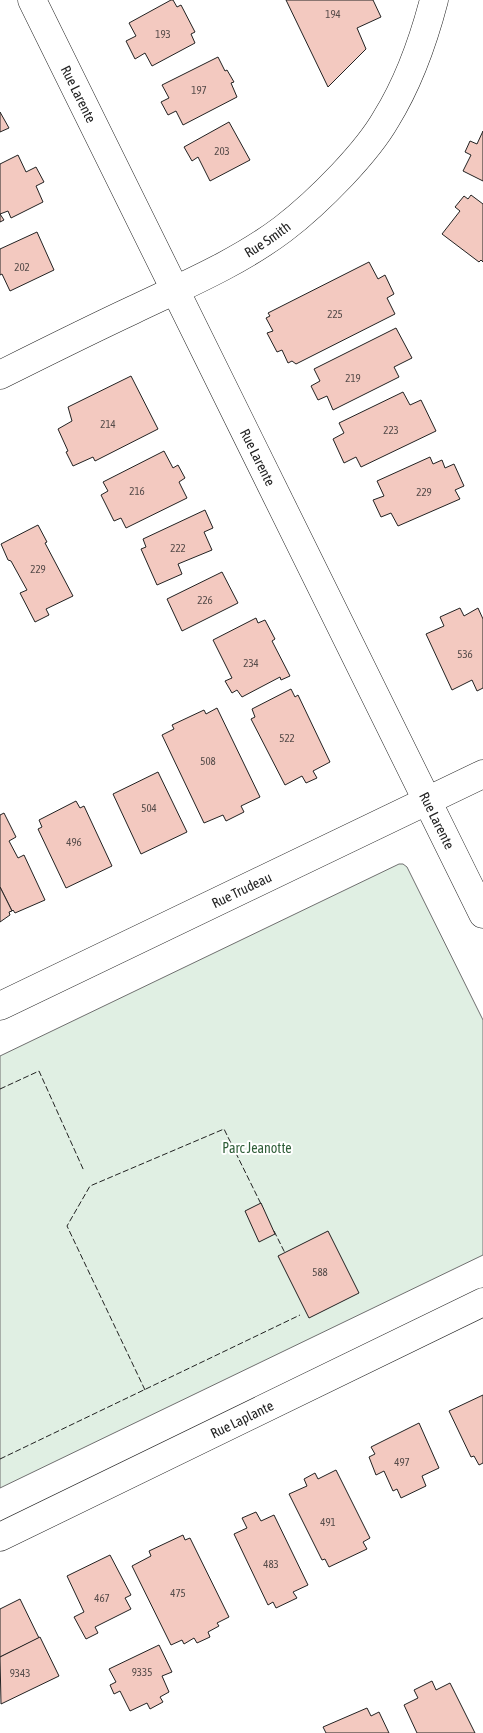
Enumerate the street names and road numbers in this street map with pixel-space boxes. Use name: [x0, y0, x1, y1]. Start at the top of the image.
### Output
street label: Rue Larente: [58, 63, 99, 125]
street label: Rue Smith: [242, 218, 294, 261]
street label: Rue Larente: [237, 426, 278, 488]
street label: Rue Larente: [416, 789, 458, 852]
street label: Rue Trudeau: [209, 869, 274, 911]
street label: Rue Laplante: [208, 1397, 276, 1441]

